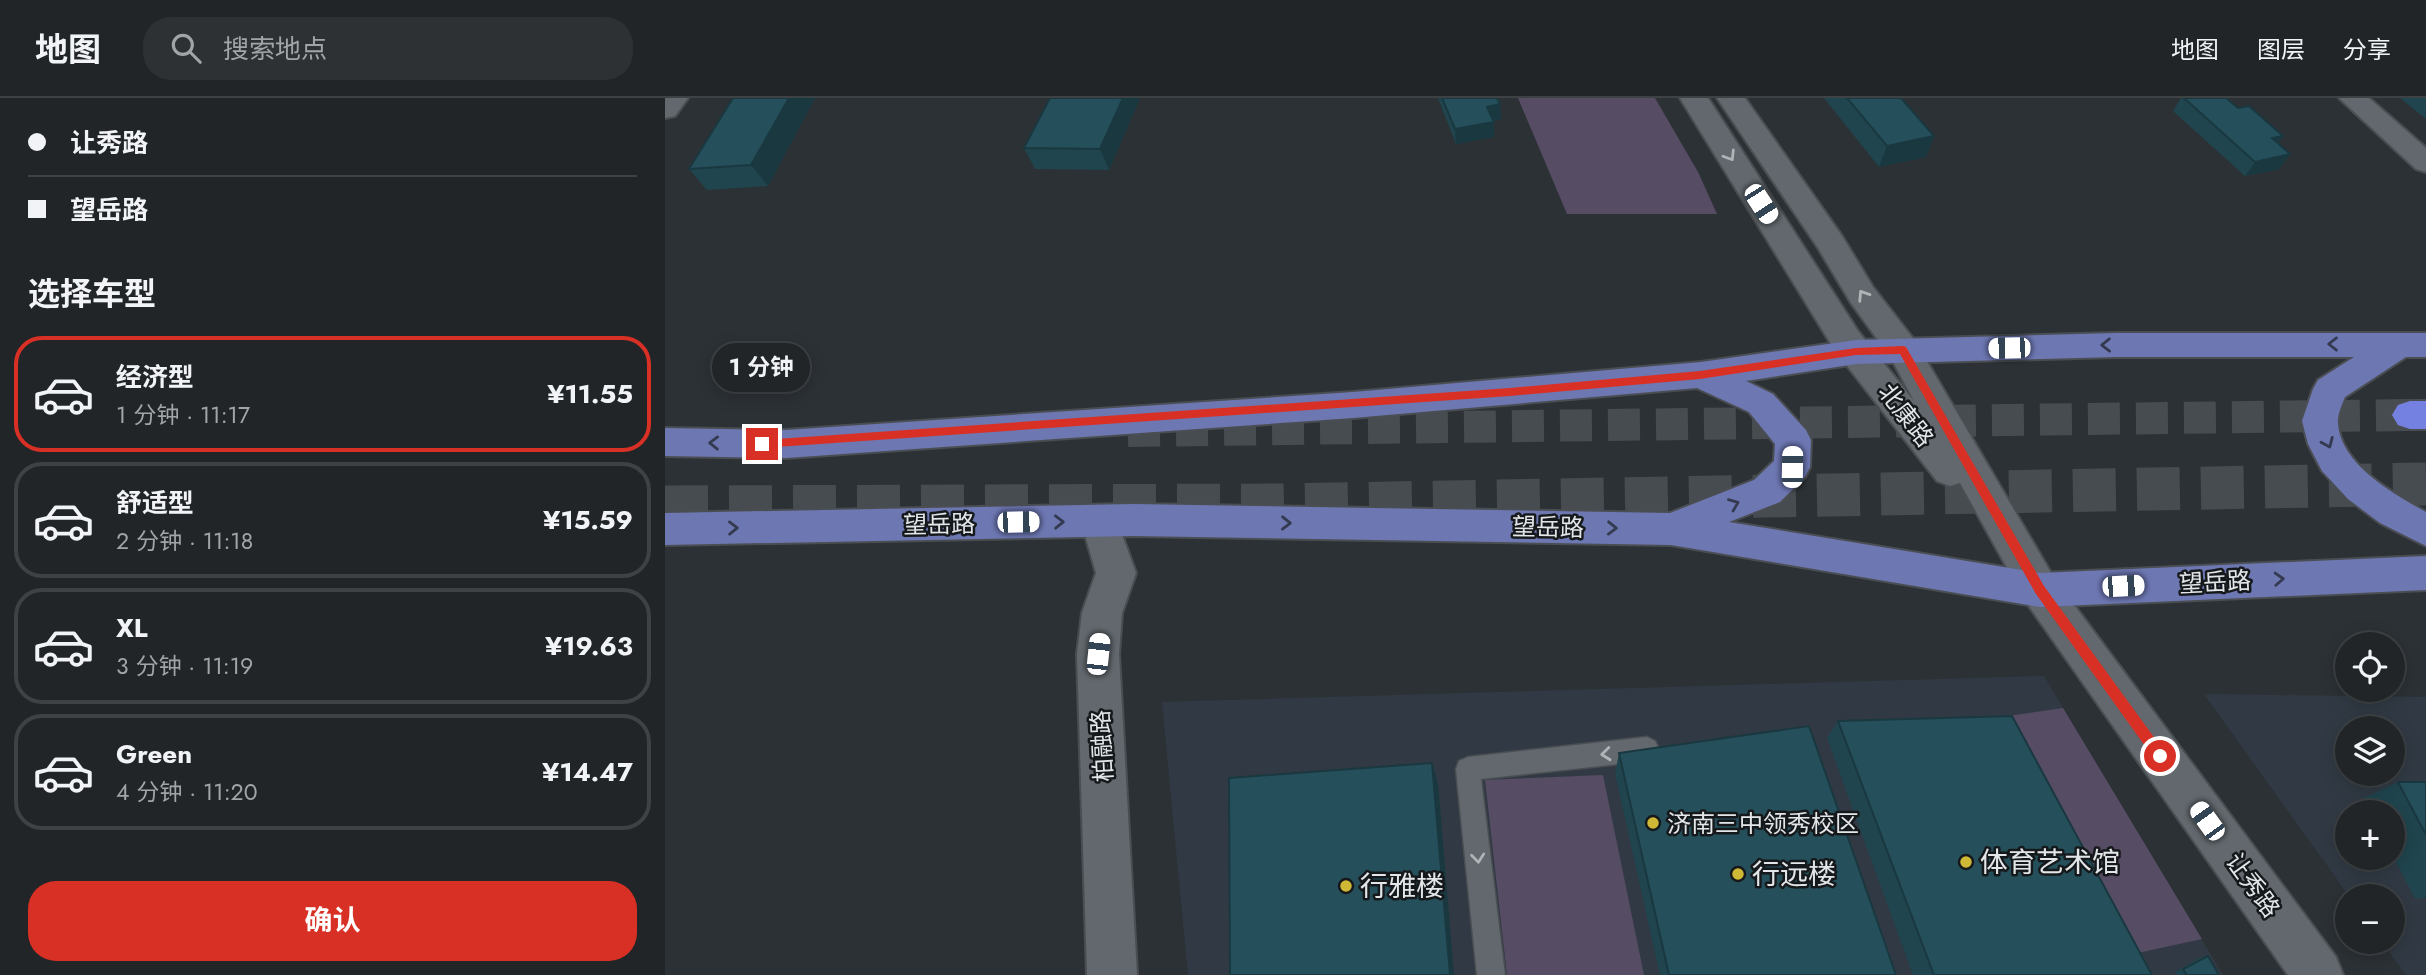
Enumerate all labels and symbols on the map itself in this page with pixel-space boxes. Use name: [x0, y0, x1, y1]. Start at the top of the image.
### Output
one-way arrow: [1722, 148, 1735, 161]
car: [1741, 181, 1782, 227]
one-way arrow: [1858, 289, 1871, 302]
one-way arrow: [2327, 336, 2338, 352]
car: [1988, 337, 2031, 359]
one-way arrow: [2100, 338, 2111, 353]
callout: 1 分钟: [713, 342, 811, 392]
street label: 北康路: [1870, 376, 1942, 454]
route end: [746, 428, 778, 460]
one-way arrow: [709, 435, 719, 451]
one-way arrow: [2320, 436, 2334, 448]
car: [1782, 446, 1803, 488]
one-way arrow: [1728, 498, 1740, 512]
street label: 望岳路: [903, 506, 975, 542]
street label: 望岳路: [1512, 509, 1584, 545]
car: [997, 511, 1040, 533]
one-way arrow: [1053, 514, 1064, 529]
one-way arrow: [1281, 515, 1292, 531]
one-way arrow: [728, 520, 739, 536]
one-way arrow: [1606, 521, 1617, 536]
street label: 望岳路: [2178, 563, 2252, 601]
one-way arrow: [2274, 572, 2285, 587]
car: [2102, 574, 2145, 598]
car: [1086, 632, 1111, 676]
street label: 柏融路: [1083, 709, 1121, 783]
route start: [2144, 740, 2176, 772]
one-way arrow: [1600, 746, 1611, 761]
car: [2187, 798, 2228, 844]
place label: 济南三中领秀校区: [1667, 806, 1859, 841]
marker: 济南三中领秀校区: [1645, 815, 1661, 831]
place label: 体育艺术馆: [1980, 842, 2120, 883]
street label: 让秀路: [2218, 846, 2288, 924]
one-way arrow: [1470, 853, 1485, 864]
place label: 行远楼: [1752, 854, 1836, 895]
marker: 体育艺术馆: [1958, 854, 1974, 870]
place label: 行雅楼: [1360, 866, 1444, 907]
marker: 行远楼: [1730, 866, 1746, 882]
marker: 行雅楼: [1338, 878, 1354, 894]

